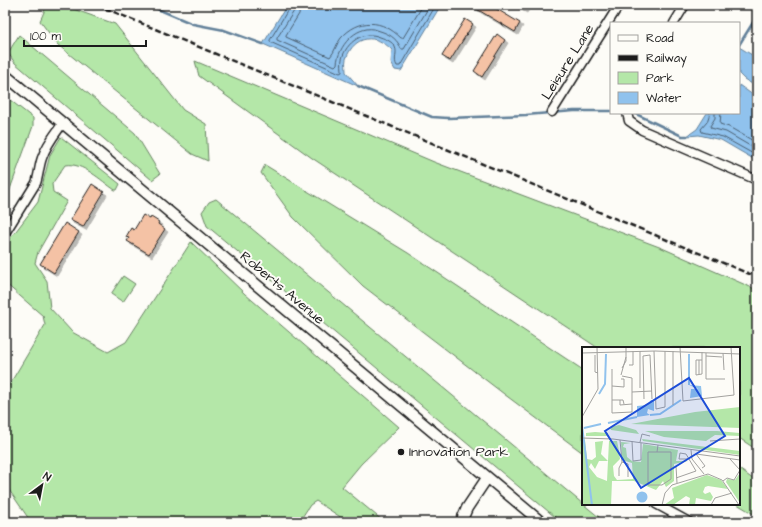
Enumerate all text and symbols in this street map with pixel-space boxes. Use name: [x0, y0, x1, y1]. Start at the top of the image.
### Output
street label: Leisure Lane: [537, 20, 599, 104]
scale bar: [24, 22, 146, 48]
legend: [610, 22, 740, 114]
text: 100 m: [30, 28, 61, 45]
text: Road: [646, 30, 674, 47]
text: Railway: [646, 50, 687, 68]
text: Park: [646, 70, 674, 87]
text: Water: [646, 90, 682, 107]
street label: Roberts Avenue: [235, 247, 329, 330]
inset map: [582, 347, 740, 505]
place label: Innovation Park: [409, 442, 508, 462]
marker: Innovation Park: [396, 447, 406, 457]
north arrow: [22, 465, 62, 505]
text: N: [40, 469, 54, 485]

